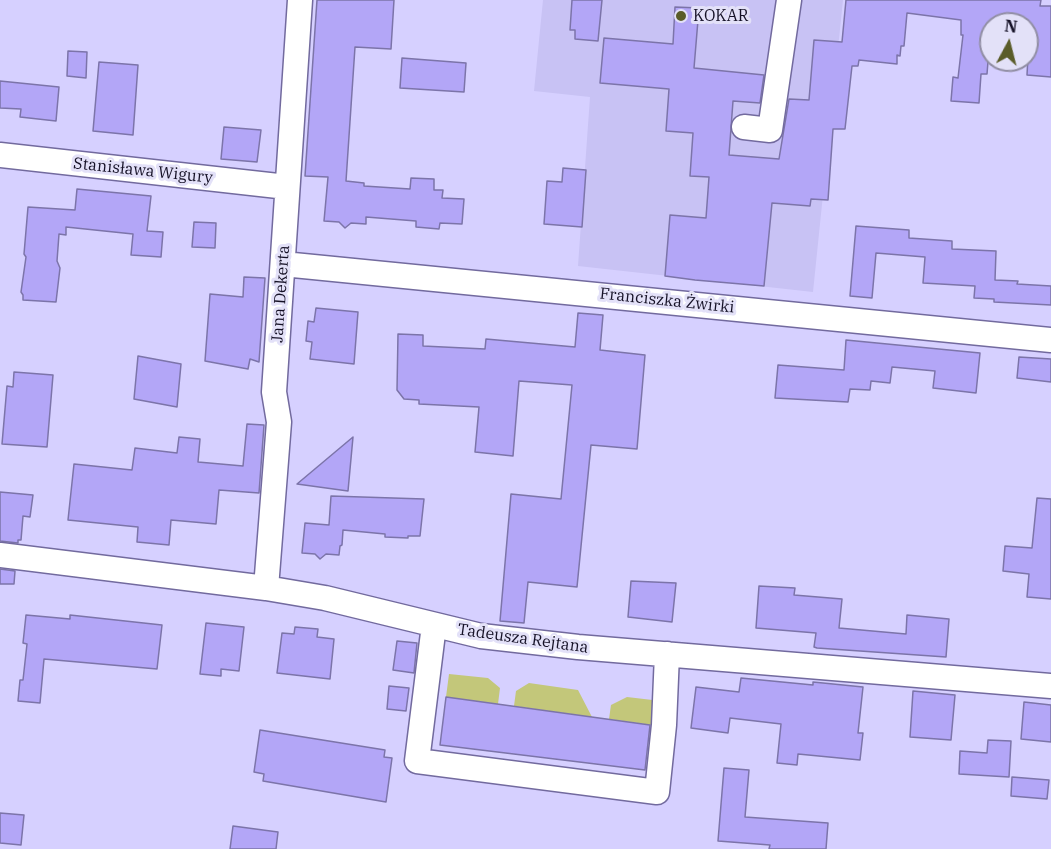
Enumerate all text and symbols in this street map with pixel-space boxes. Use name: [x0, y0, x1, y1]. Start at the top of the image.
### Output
place label: KOKAR: [693, 6, 748, 26]
marker: KOKAR: [674, 9, 688, 23]
north arrow: [979, 12, 1039, 72]
text: N: [1003, 15, 1018, 37]
street label: Stanisława Wigury: [72, 154, 214, 188]
street label: Jana Dekerta: [268, 245, 294, 343]
street label: Franciszka Żwirki: [599, 284, 735, 318]
street label: Tadeusza Rejtana: [456, 620, 590, 658]

